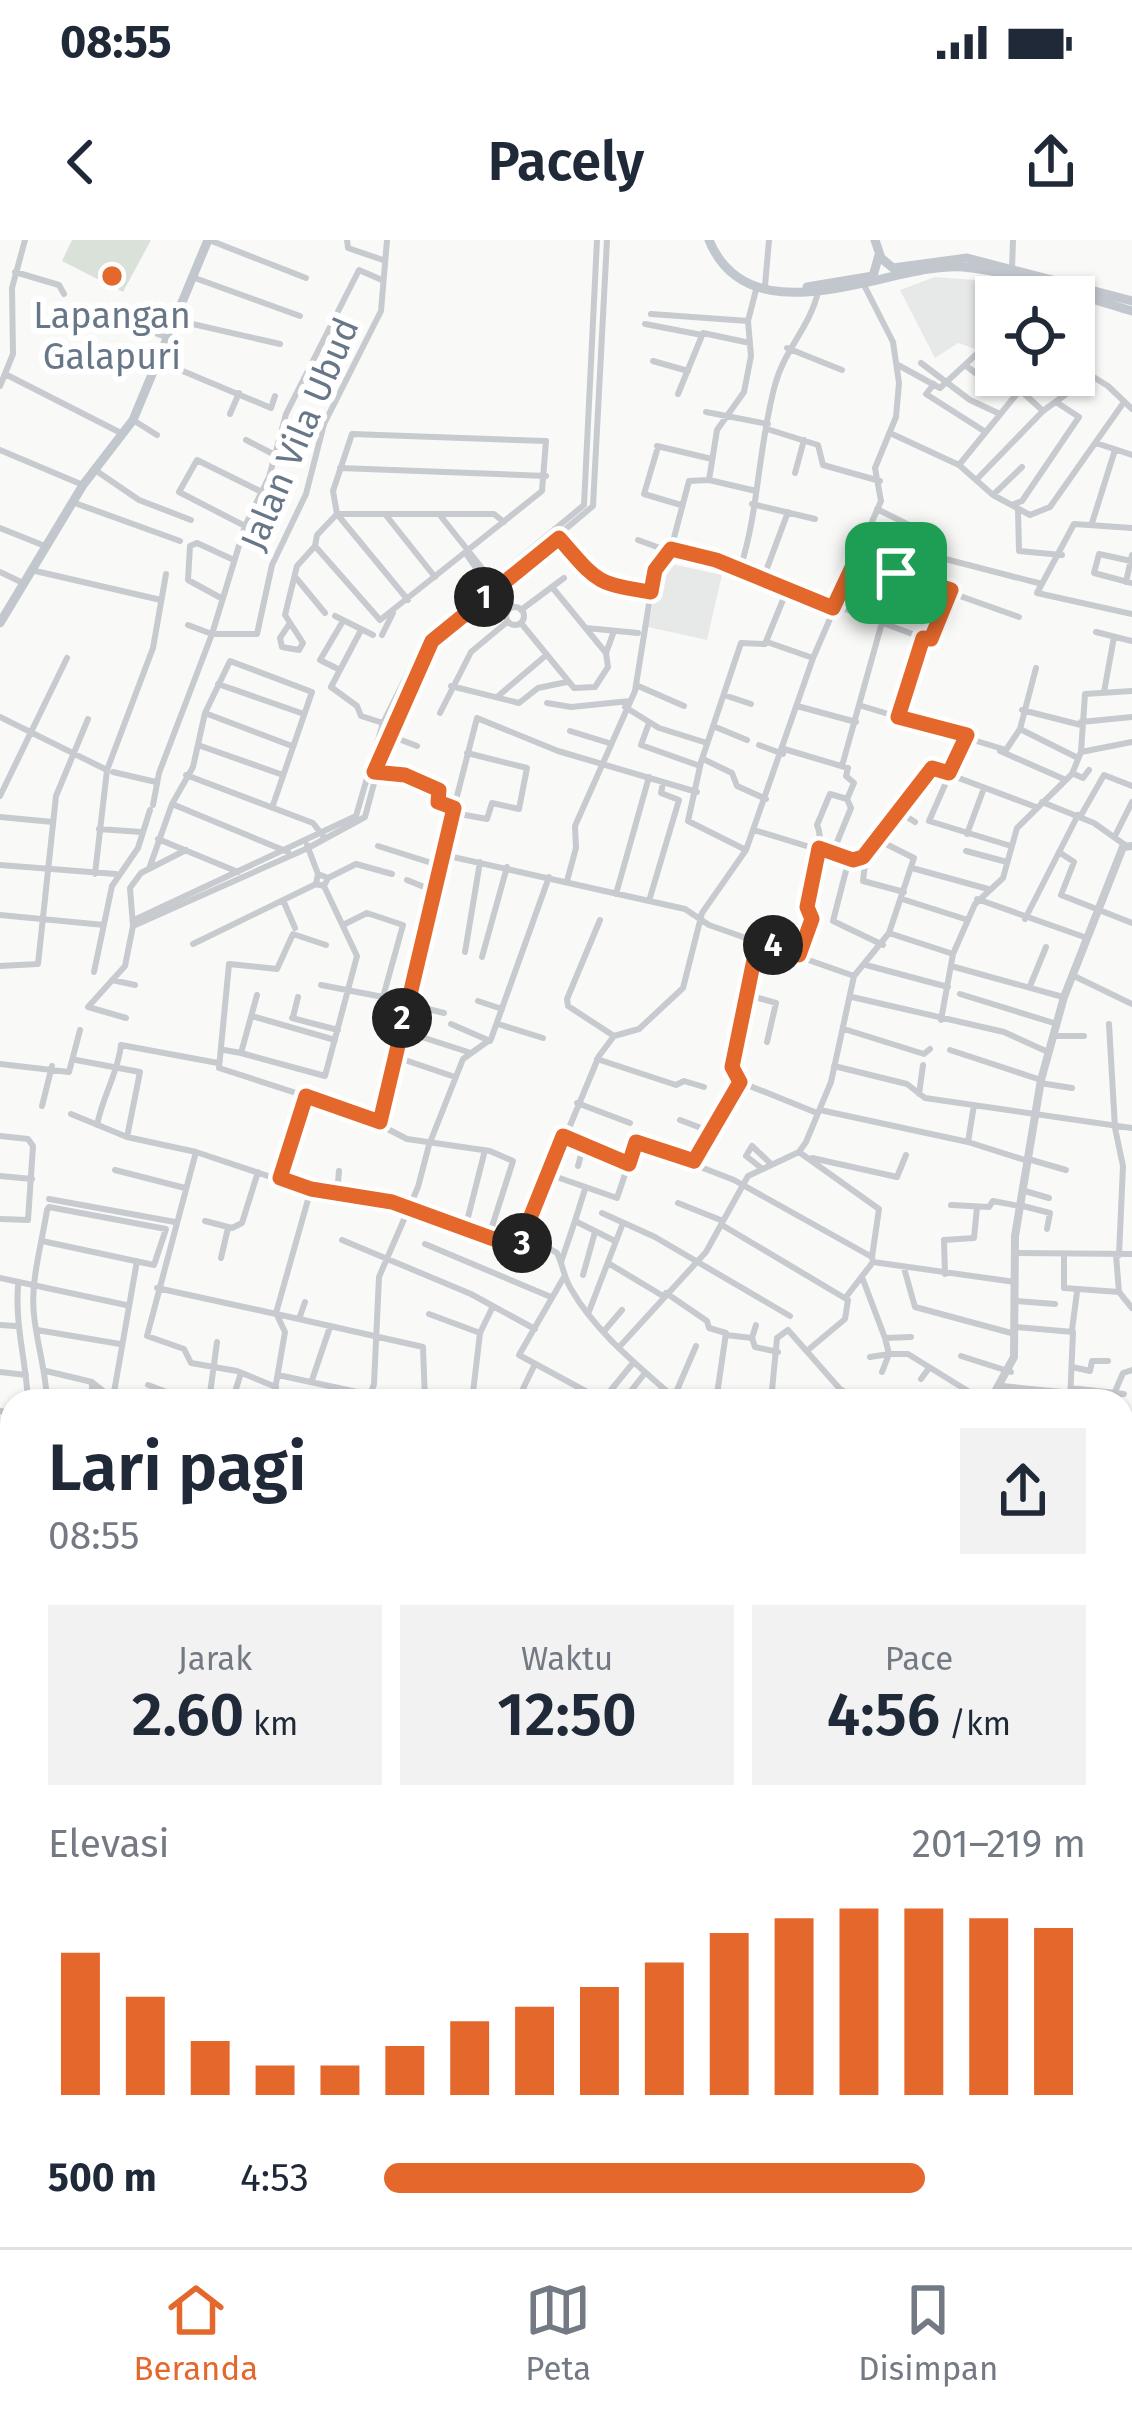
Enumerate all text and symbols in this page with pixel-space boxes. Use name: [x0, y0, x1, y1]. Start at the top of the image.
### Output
text: 08:55: [60, 15, 172, 69]
icon: back: [48, 129, 114, 195]
icon: share: [1018, 129, 1084, 195]
text: Pacely: [488, 130, 644, 194]
marker: Lapangan Galapuri: [99, 263, 125, 289]
map controls: [975, 276, 1095, 396]
button: locate: [975, 276, 1095, 396]
place label: Lapangan Galapuri: [33, 294, 191, 379]
street label: Jalan Vila Ubud: [231, 311, 369, 557]
pin: [845, 522, 947, 624]
icon: arrive: [863, 540, 929, 606]
pin: 1: [454, 567, 514, 627]
text: 1: [476, 577, 492, 617]
pin: 4: [743, 915, 803, 975]
text: 4: [764, 925, 782, 965]
pin: 2: [372, 988, 432, 1048]
text: 2: [393, 998, 411, 1038]
pin: 3: [492, 1213, 552, 1273]
text: 3: [513, 1223, 531, 1263]
text: Lari pagi: [48, 1428, 307, 1507]
button: share: [960, 1428, 1086, 1554]
text: 08:55: [48, 1513, 140, 1559]
text: Jarak: [178, 1639, 252, 1679]
text: Waktu: [521, 1639, 613, 1679]
text: Pace: [885, 1639, 953, 1679]
text: 2.60: [132, 1679, 244, 1751]
text: 12:50: [497, 1679, 637, 1751]
text: 4:56: [827, 1679, 940, 1751]
text: km: [244, 1704, 298, 1744]
text: /km: [940, 1704, 1011, 1744]
text: Elevasi: [48, 1821, 170, 1867]
text: 201–219 m: [912, 1821, 1086, 1867]
text: 500 m: [48, 2155, 157, 2201]
text: 4:53: [240, 2155, 309, 2201]
tab: Beranda: [134, 2277, 258, 2389]
tab: Peta: [525, 2277, 591, 2389]
tab: Disimpan: [858, 2277, 998, 2389]

